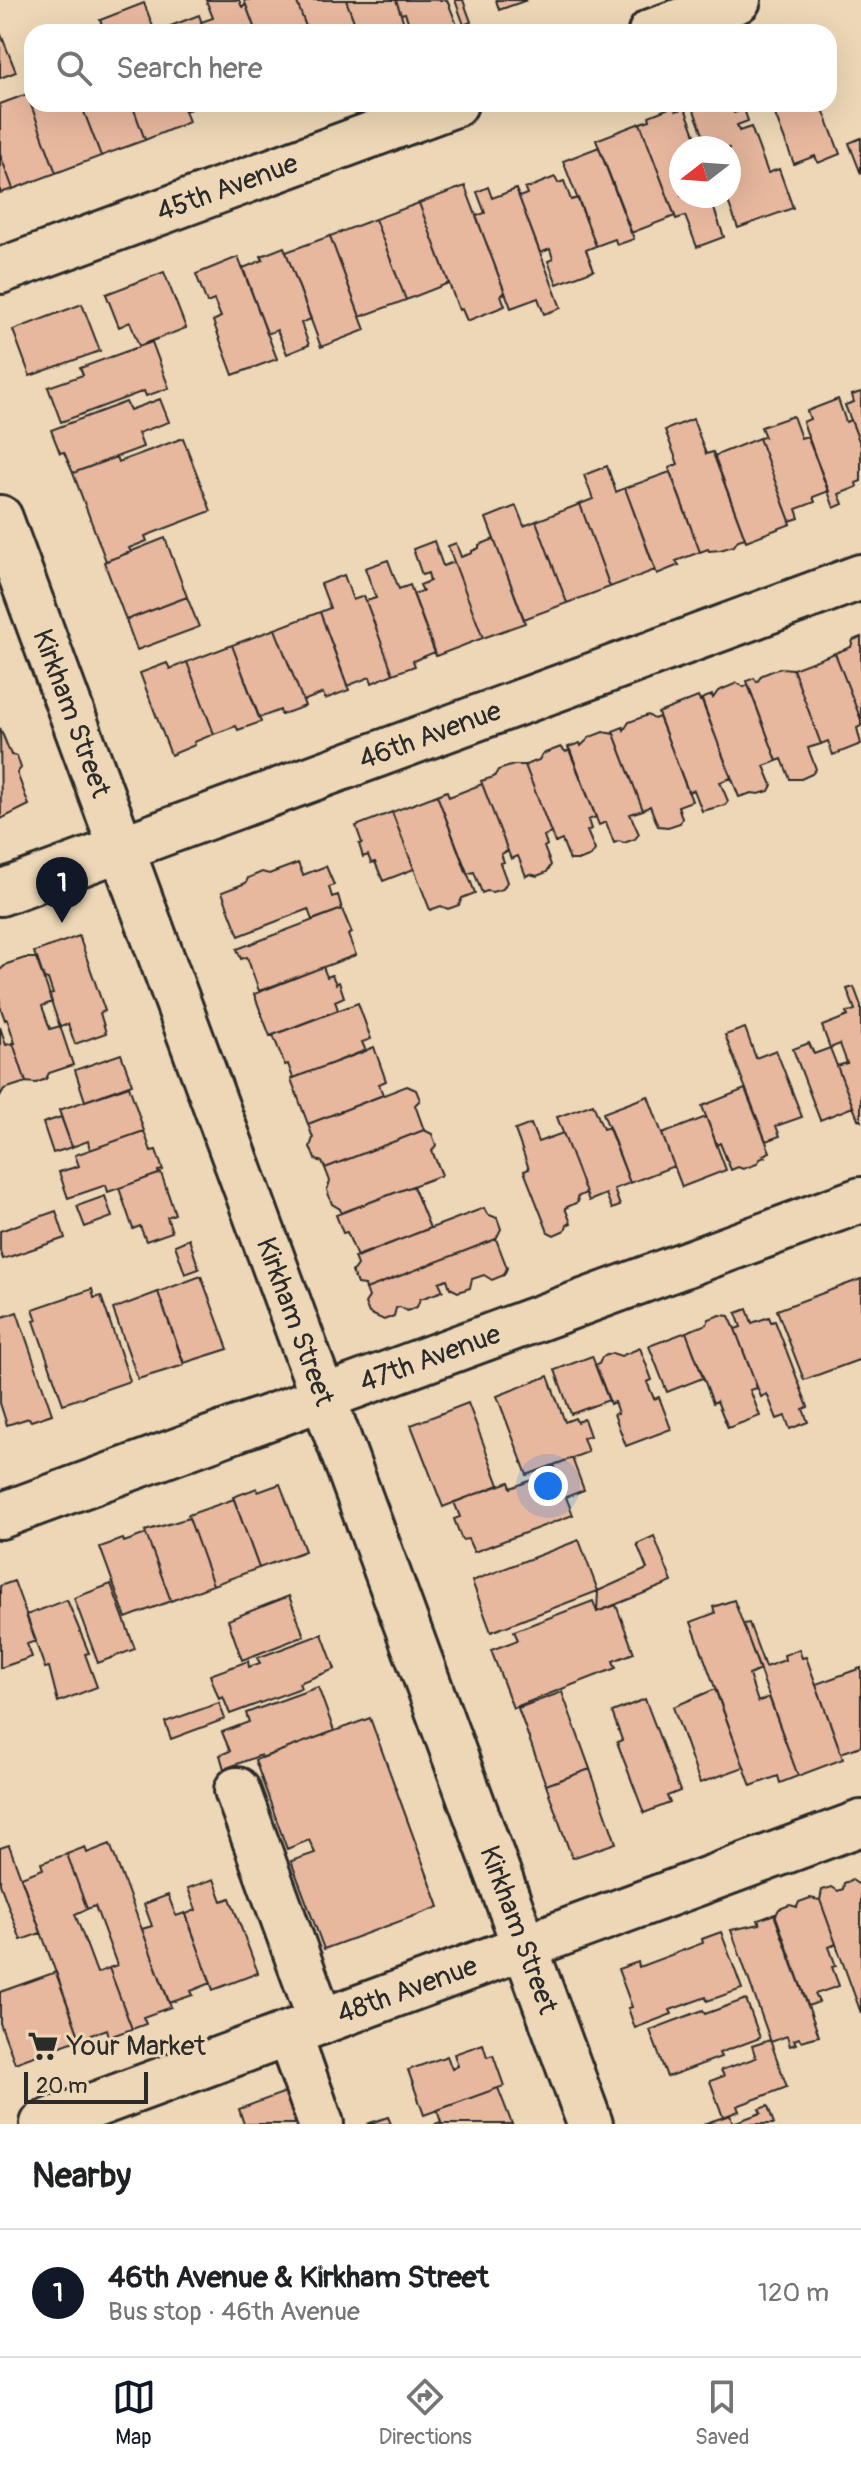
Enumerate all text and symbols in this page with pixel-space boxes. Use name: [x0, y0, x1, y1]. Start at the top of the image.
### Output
search box: [24, 24, 837, 112]
icon: search: [52, 46, 96, 90]
text: Search here: [116, 50, 263, 87]
north arrow: [669, 136, 741, 208]
street label: 45th Avenue: [152, 146, 303, 230]
street label: Kirkham Street: [25, 624, 119, 803]
street label: 46th Avenue: [354, 693, 506, 777]
pin: 1: [36, 857, 88, 923]
street label: Kirkham Street: [248, 1233, 342, 1411]
street label: 47th Avenue: [355, 1316, 505, 1400]
your location: [528, 1466, 568, 1506]
street label: Kirkham Street: [472, 1841, 566, 2019]
street label: 48th Avenue: [332, 1948, 482, 2032]
supermarket icon: Your Market: [26, 2029, 60, 2063]
place label: Your Market: [66, 2029, 207, 2064]
scale bar: [24, 2068, 148, 2104]
text: 20 m: [36, 2072, 88, 2100]
text: Nearby: [32, 2155, 131, 2198]
text: 46th Avenue & Kirkham Street: [108, 2259, 489, 2296]
text: 1: [53, 2277, 63, 2309]
text: 120 m: [758, 2277, 829, 2309]
text: Bus stop · 46th Avenue: [108, 2296, 360, 2328]
tab: Map: [112, 2375, 156, 2451]
tab: Directions: [379, 2375, 472, 2451]
tab: Saved: [695, 2375, 749, 2451]

